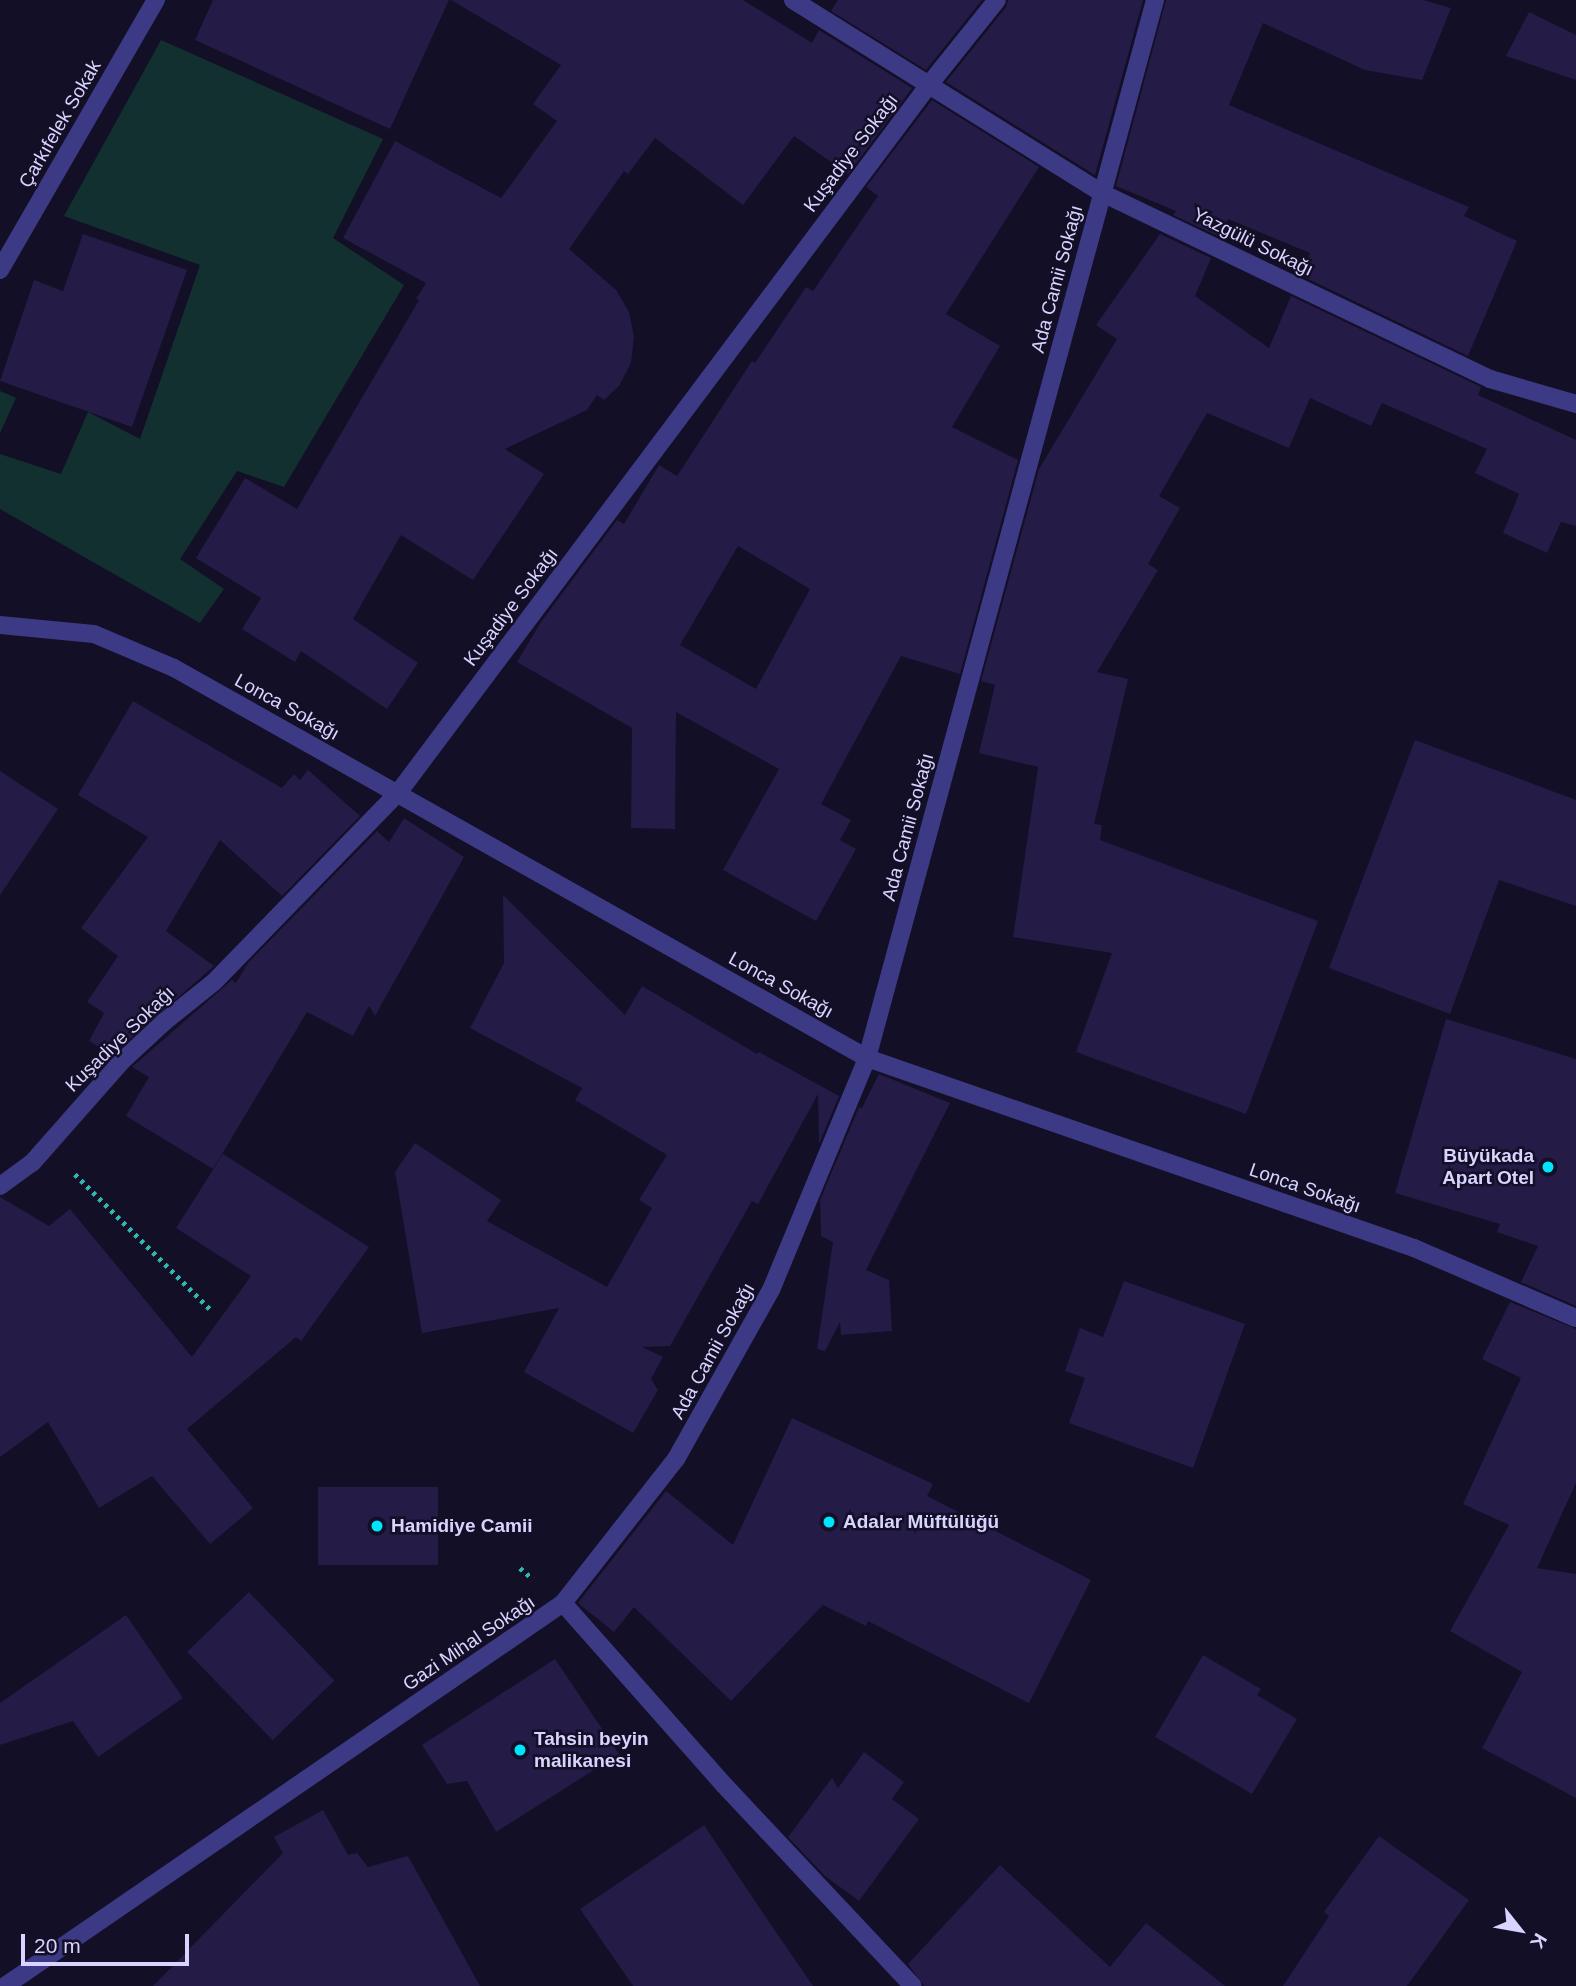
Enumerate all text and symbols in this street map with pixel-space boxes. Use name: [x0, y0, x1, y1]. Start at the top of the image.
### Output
street label: Çarkıfelek Sokak: [14, 56, 106, 192]
street label: Kuşadiye Sokağı: [799, 89, 903, 217]
street label: Ada Camii Sokağı: [1026, 203, 1088, 355]
street label: Yazgülü Sokağı: [1189, 203, 1317, 281]
street label: Kuşadiye Sokağı: [459, 543, 563, 671]
street label: Lonca Sokağı: [231, 669, 343, 745]
street label: Ada Camii Sokağı: [877, 751, 939, 903]
street label: Lonca Sokağı: [725, 947, 837, 1023]
street label: Kuşadiye Sokağı: [61, 981, 179, 1097]
place label: Büyükada Apart Otel: [1442, 1145, 1534, 1189]
street label: Lonca Sokağı: [1246, 1158, 1364, 1218]
marker: Büyükada Apart Otel: [1540, 1159, 1556, 1175]
street label: Ada Camii Sokağı: [666, 1279, 760, 1423]
place label: Adalar Müftülüğü: [843, 1511, 999, 1533]
marker: Adalar Müftülüğü: [821, 1514, 837, 1530]
place label: Hamidiye Camii: [391, 1515, 532, 1537]
marker: Hamidiye Camii: [369, 1518, 385, 1534]
street label: Gazi Mihal Sokağı: [399, 1590, 539, 1696]
place label: Tahsin beyin malikanesi: [534, 1728, 649, 1772]
marker: Tahsin beyin malikanesi: [512, 1742, 528, 1758]
north arrow: [1485, 1895, 1555, 1965]
scale bar: [24, 1920, 192, 1964]
text: K: [1526, 1930, 1551, 1952]
text: 20 m: [34, 1934, 81, 1957]

